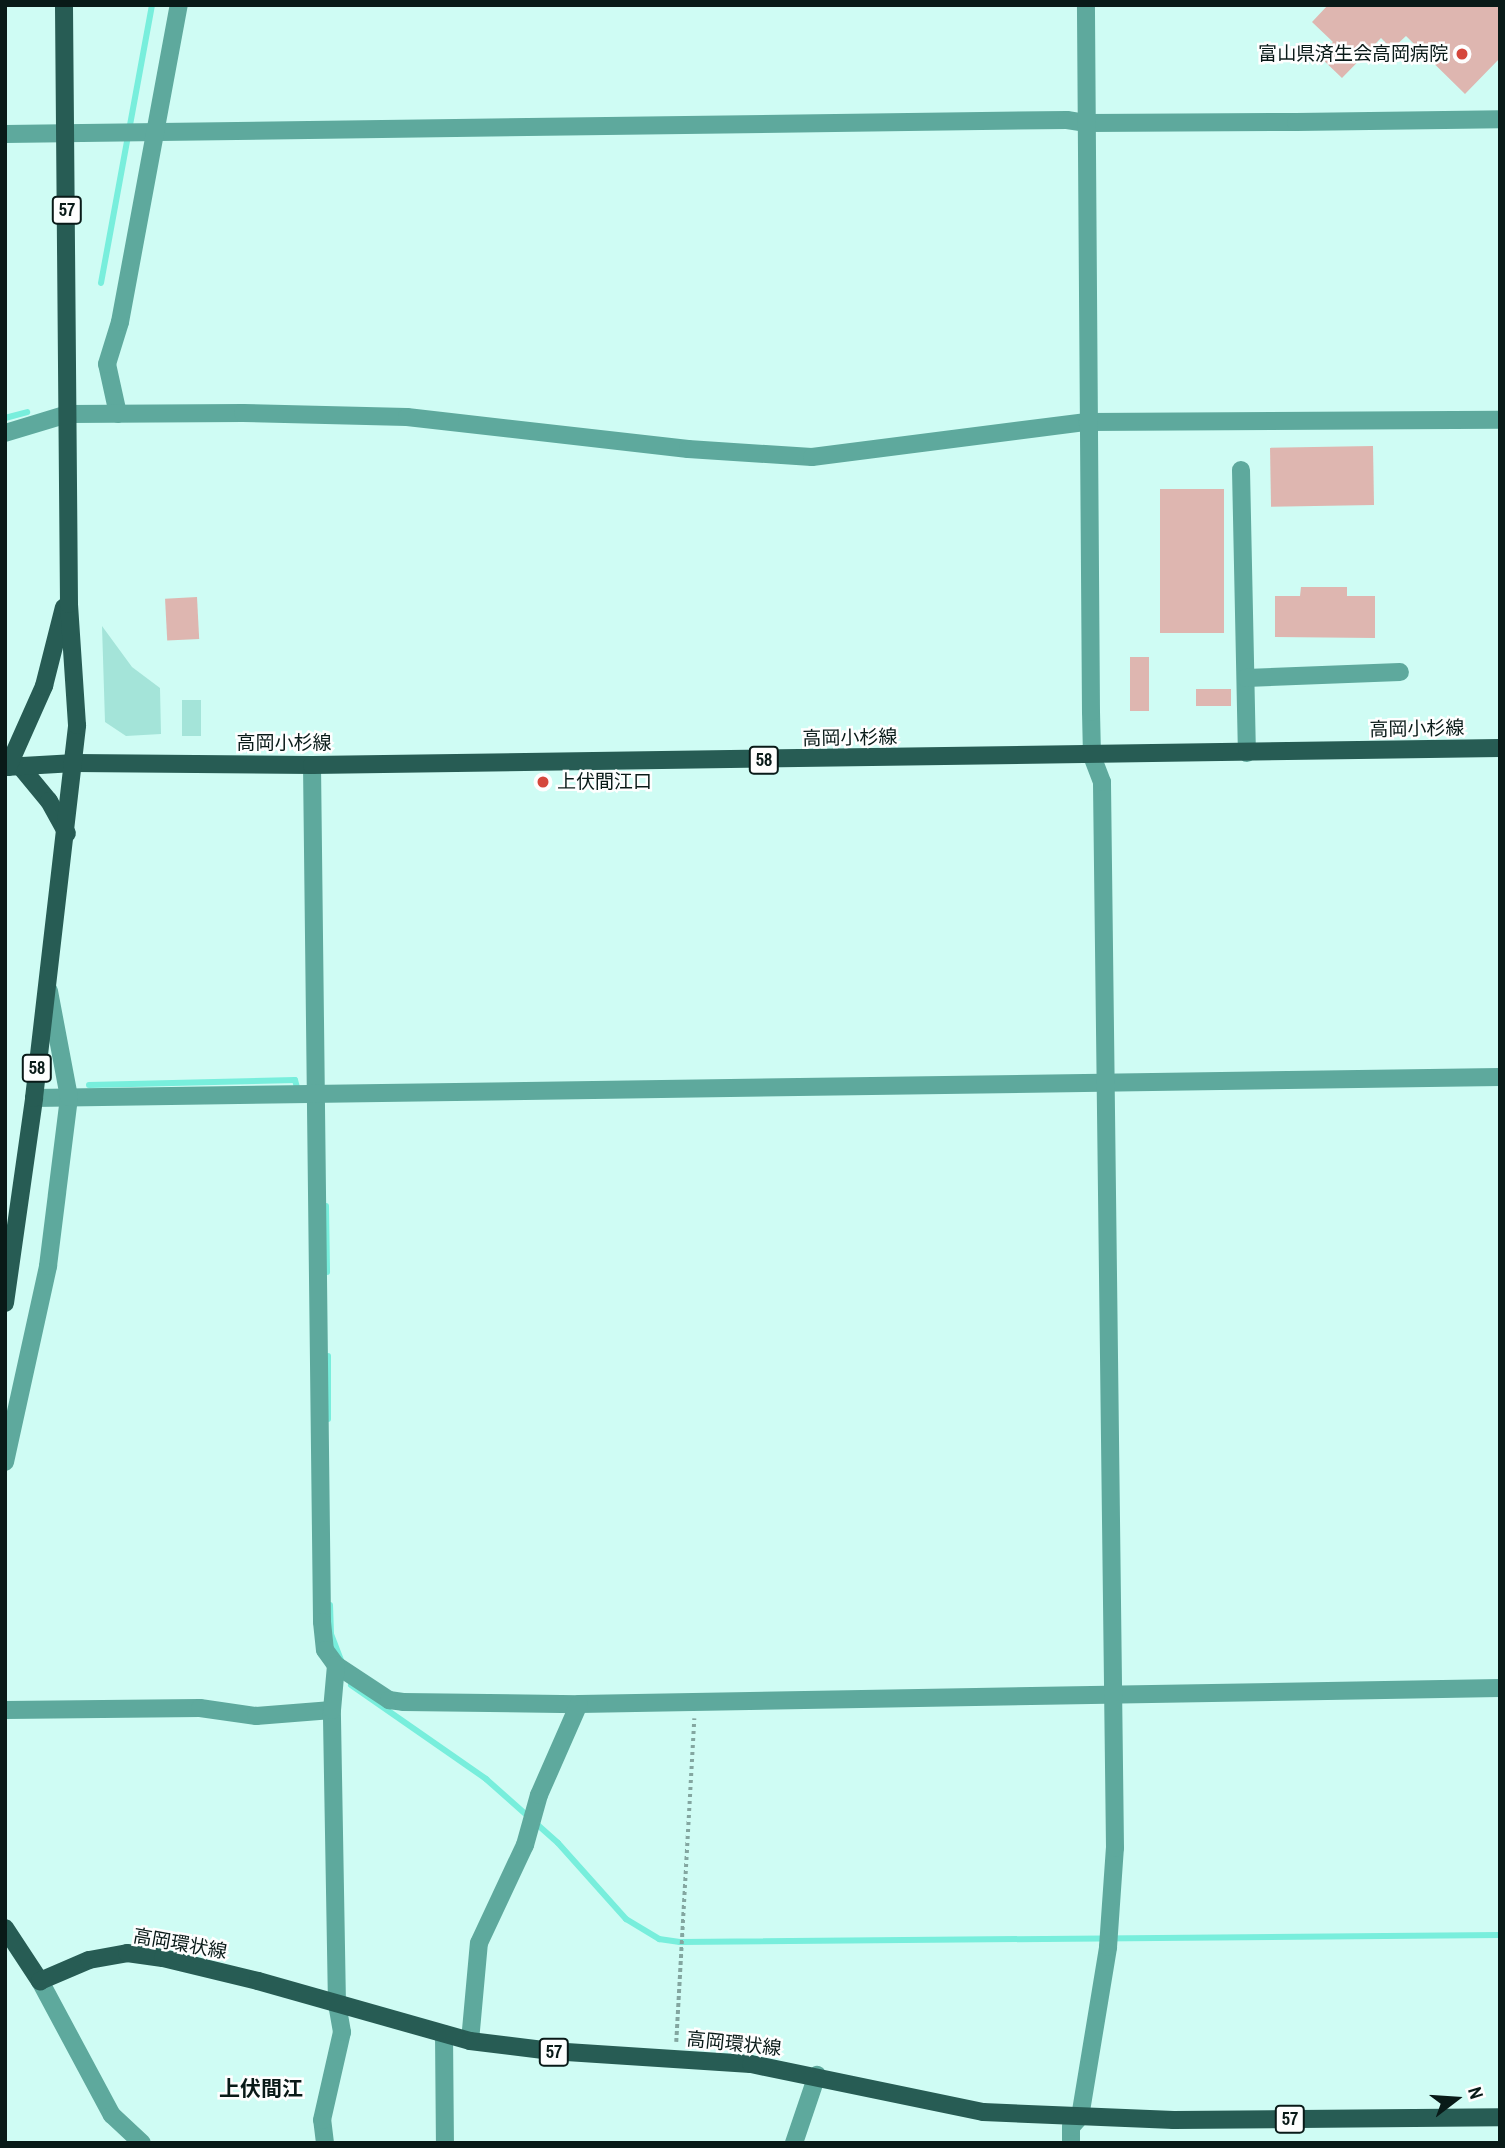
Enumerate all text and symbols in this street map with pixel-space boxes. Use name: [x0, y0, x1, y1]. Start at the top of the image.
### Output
place label: 富山県済生会高岡病院: [1258, 43, 1448, 65]
marker: 富山県済生会高岡病院: [1454, 46, 1470, 62]
road number: 57: [51, 196, 83, 224]
street label: 高岡小杉線: [1369, 717, 1465, 741]
street label: 高岡小杉線: [802, 726, 898, 750]
street label: 高岡小杉線: [237, 732, 331, 754]
road number: 58: [748, 746, 780, 774]
place label: 上伏間江口: [557, 771, 652, 793]
marker: 上伏間江口: [535, 774, 551, 790]
road number: 58: [21, 1054, 53, 1083]
street label: 高岡環状線: [131, 1925, 229, 1963]
street label: 高岡環状線: [686, 2028, 782, 2060]
road number: 57: [538, 2038, 570, 2066]
north arrow: [1421, 2064, 1491, 2134]
district label: 上伏間江: [219, 2076, 303, 2102]
text: N: [1462, 2084, 1490, 2102]
road number: 57: [1274, 2104, 1306, 2134]

